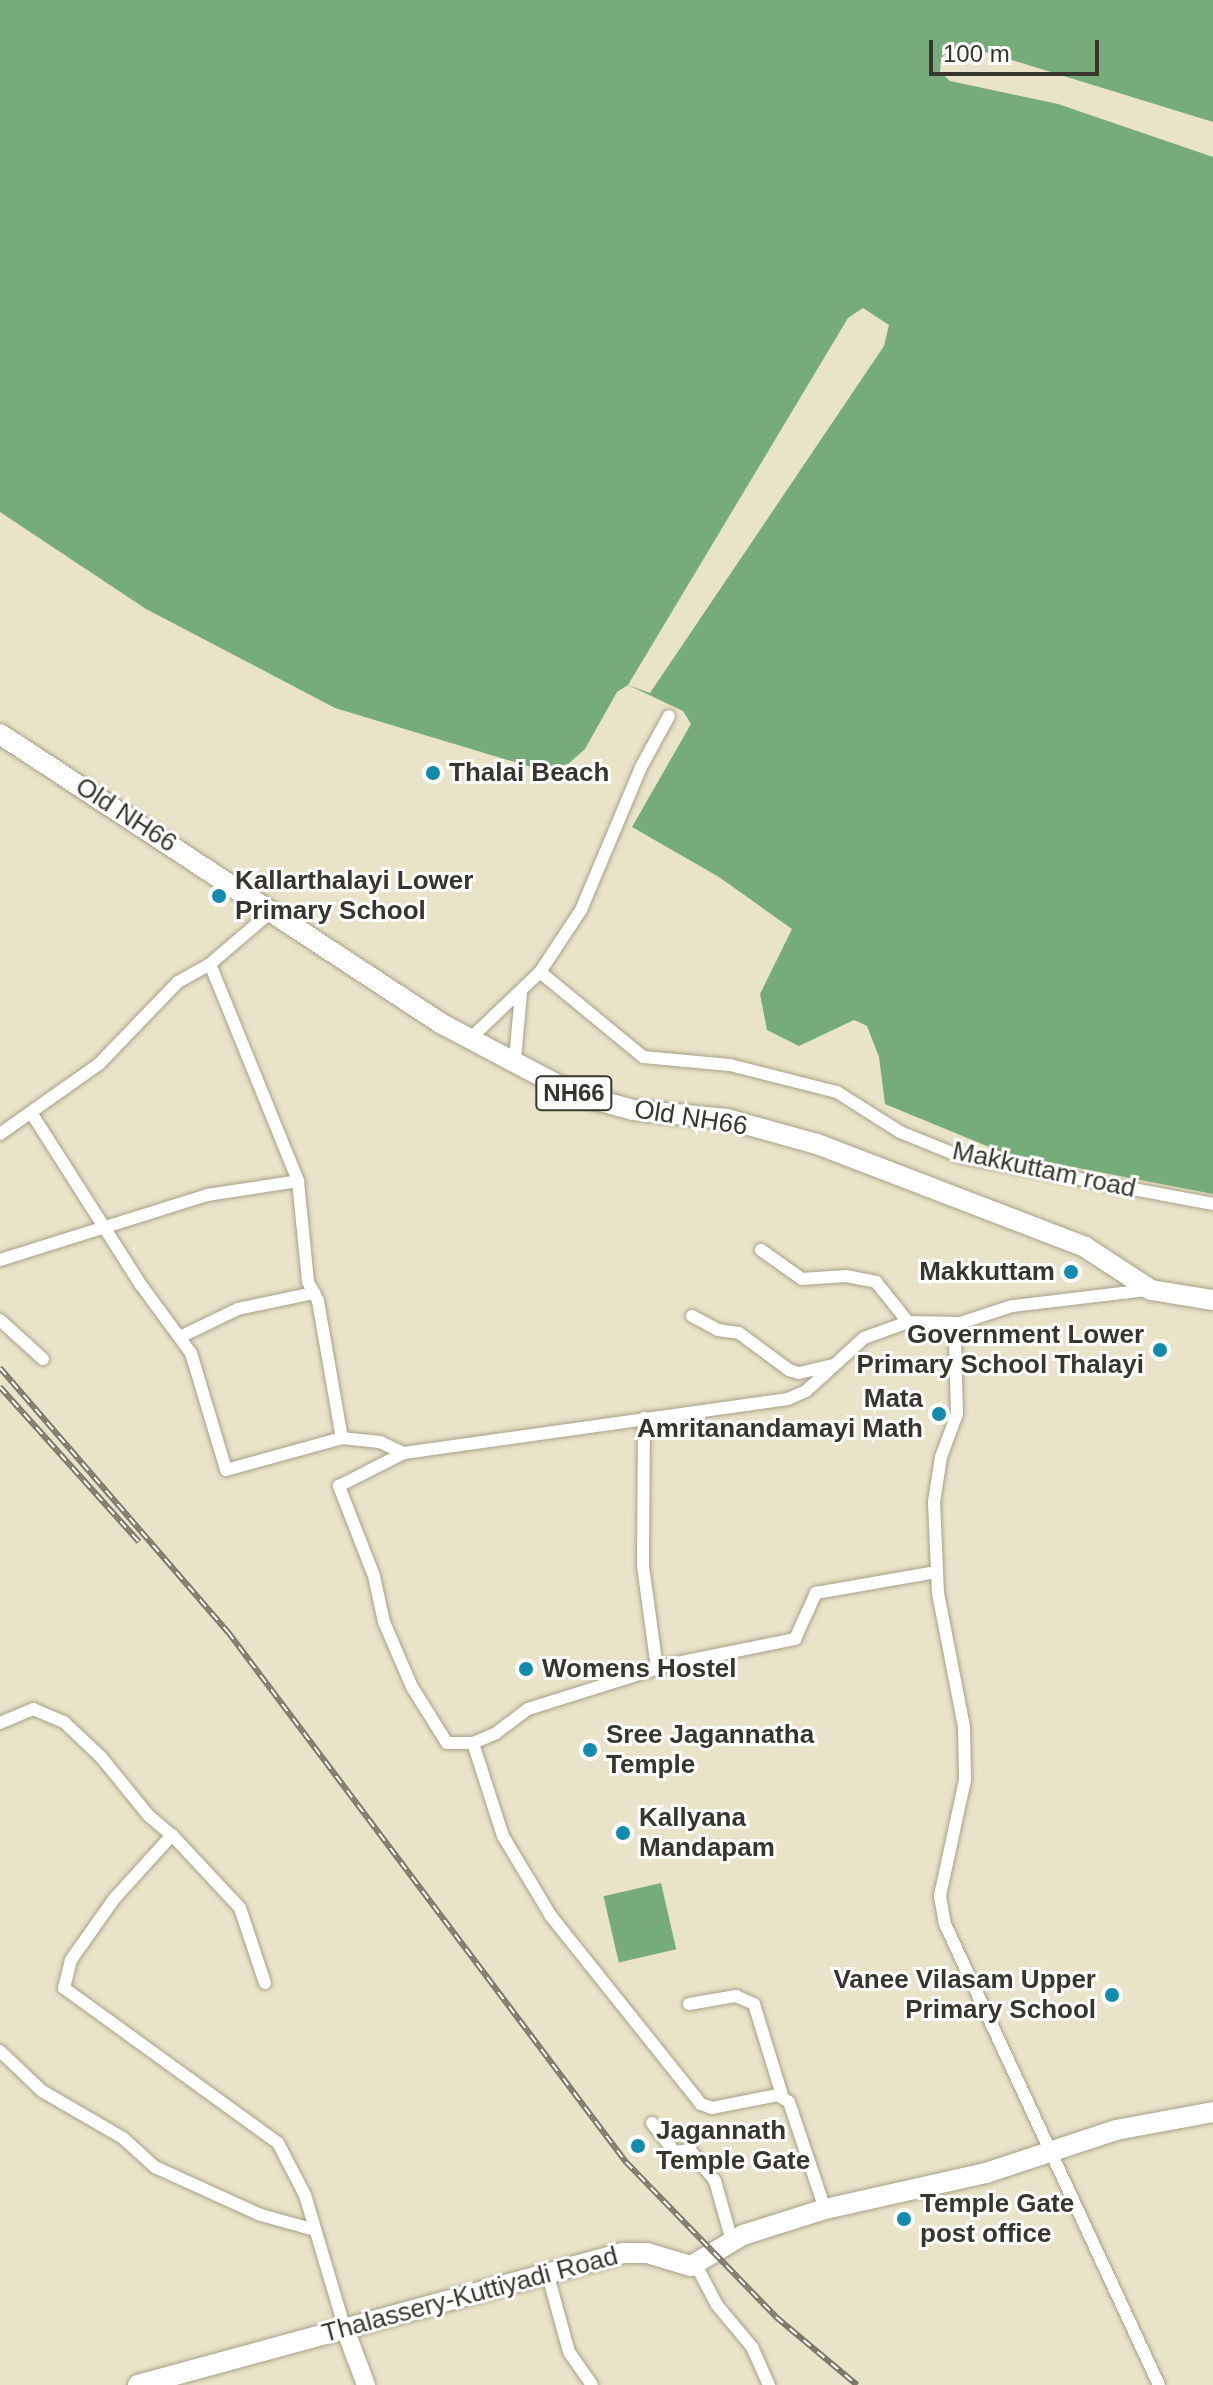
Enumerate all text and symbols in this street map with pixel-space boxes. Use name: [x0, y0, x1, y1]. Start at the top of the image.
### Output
scale bar: [933, 24, 1103, 74]
text: 100 m: [943, 40, 1010, 67]
place label: Thalai Beach: [449, 757, 609, 789]
marker: Thalai Beach: [424, 764, 442, 782]
street label: Old NH66: [70, 771, 182, 859]
place label: Kallarthalayi Lower Primary School: [235, 865, 473, 926]
marker: Kallarthalayi Lower Primary School: [210, 887, 228, 905]
road number: NH66: [534, 1073, 614, 1113]
street label: Old NH66: [632, 1094, 750, 1142]
street label: Makkuttam road: [950, 1135, 1138, 1205]
place label: Makkuttam: [919, 1256, 1055, 1288]
marker: Makkuttam: [1062, 1263, 1080, 1281]
place label: Government Lower Primary School Thalayi: [856, 1319, 1144, 1380]
marker: Government Lower Primary School Thalayi: [1151, 1341, 1169, 1359]
place label: Mata Amritanandamayi Math: [637, 1383, 923, 1444]
marker: Mata Amritanandamayi Math: [930, 1405, 948, 1423]
place label: Womens Hostel: [542, 1653, 737, 1685]
marker: Womens Hostel: [517, 1660, 535, 1678]
place label: Sree Jagannatha Temple: [606, 1719, 814, 1780]
marker: Sree Jagannatha Temple: [581, 1741, 599, 1759]
place label: Kallyana Mandapam: [639, 1802, 775, 1864]
marker: Kallyana Mandapam: [614, 1824, 632, 1842]
place label: Vanee Vilasam Upper Primary School: [833, 1964, 1096, 2026]
marker: Vanee Vilasam Upper Primary School: [1103, 1986, 1121, 2004]
place label: Jagannath Temple Gate: [656, 2115, 810, 2176]
marker: Jagannath Temple Gate: [627, 2135, 649, 2157]
place label: Temple Gate post office: [920, 2188, 1074, 2250]
marker: Temple Gate post office: [895, 2210, 913, 2228]
street label: Thalassery-Kuttiyadi Road: [319, 2240, 621, 2350]

